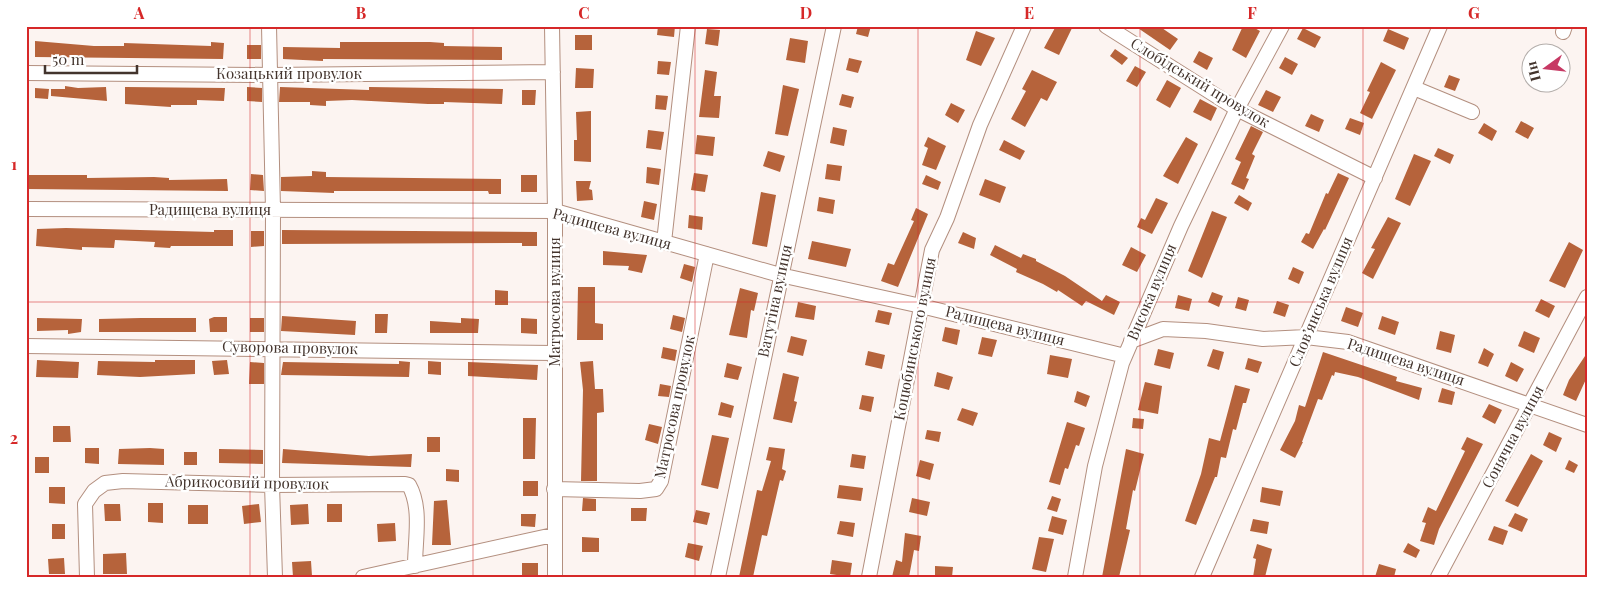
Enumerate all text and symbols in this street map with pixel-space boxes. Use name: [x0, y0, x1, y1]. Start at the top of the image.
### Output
text: A: [133, 2, 145, 23]
text: B: [356, 2, 367, 23]
text: C: [578, 2, 590, 23]
text: D: [800, 2, 812, 23]
text: E: [1024, 2, 1034, 23]
text: F: [1247, 2, 1257, 23]
text: G: [1468, 2, 1480, 23]
street label: Слобідський провулок: [1127, 33, 1274, 132]
scale bar: [45, 42, 138, 74]
north arrow: [1520, 42, 1570, 92]
text: 50 m: [52, 49, 85, 69]
text: Пн: [1521, 59, 1545, 84]
street label: Козацький провулок: [216, 63, 362, 83]
text: 1: [11, 153, 17, 174]
street label: Радищева вулиця: [149, 199, 271, 219]
street label: Радищева вулиця: [551, 203, 674, 254]
street label: Слов’янська вулиця: [1284, 233, 1357, 370]
street label: Матросова вулиця: [544, 237, 564, 367]
street label: Висока вулиця: [1122, 240, 1180, 343]
street label: Ватутіна вулиця: [752, 243, 796, 359]
street label: Коцюбинського вулиця: [888, 255, 940, 422]
street label: Радищева вулиця: [944, 301, 1067, 350]
street label: Матросова провулок: [649, 333, 699, 480]
street label: Радищева вулиця: [1345, 333, 1467, 389]
street label: Суворова провулок: [222, 336, 359, 358]
street label: Сонячна вулиця: [1477, 382, 1548, 491]
text: 2: [10, 427, 18, 448]
street label: Абрикосовий провулок: [164, 471, 330, 493]

